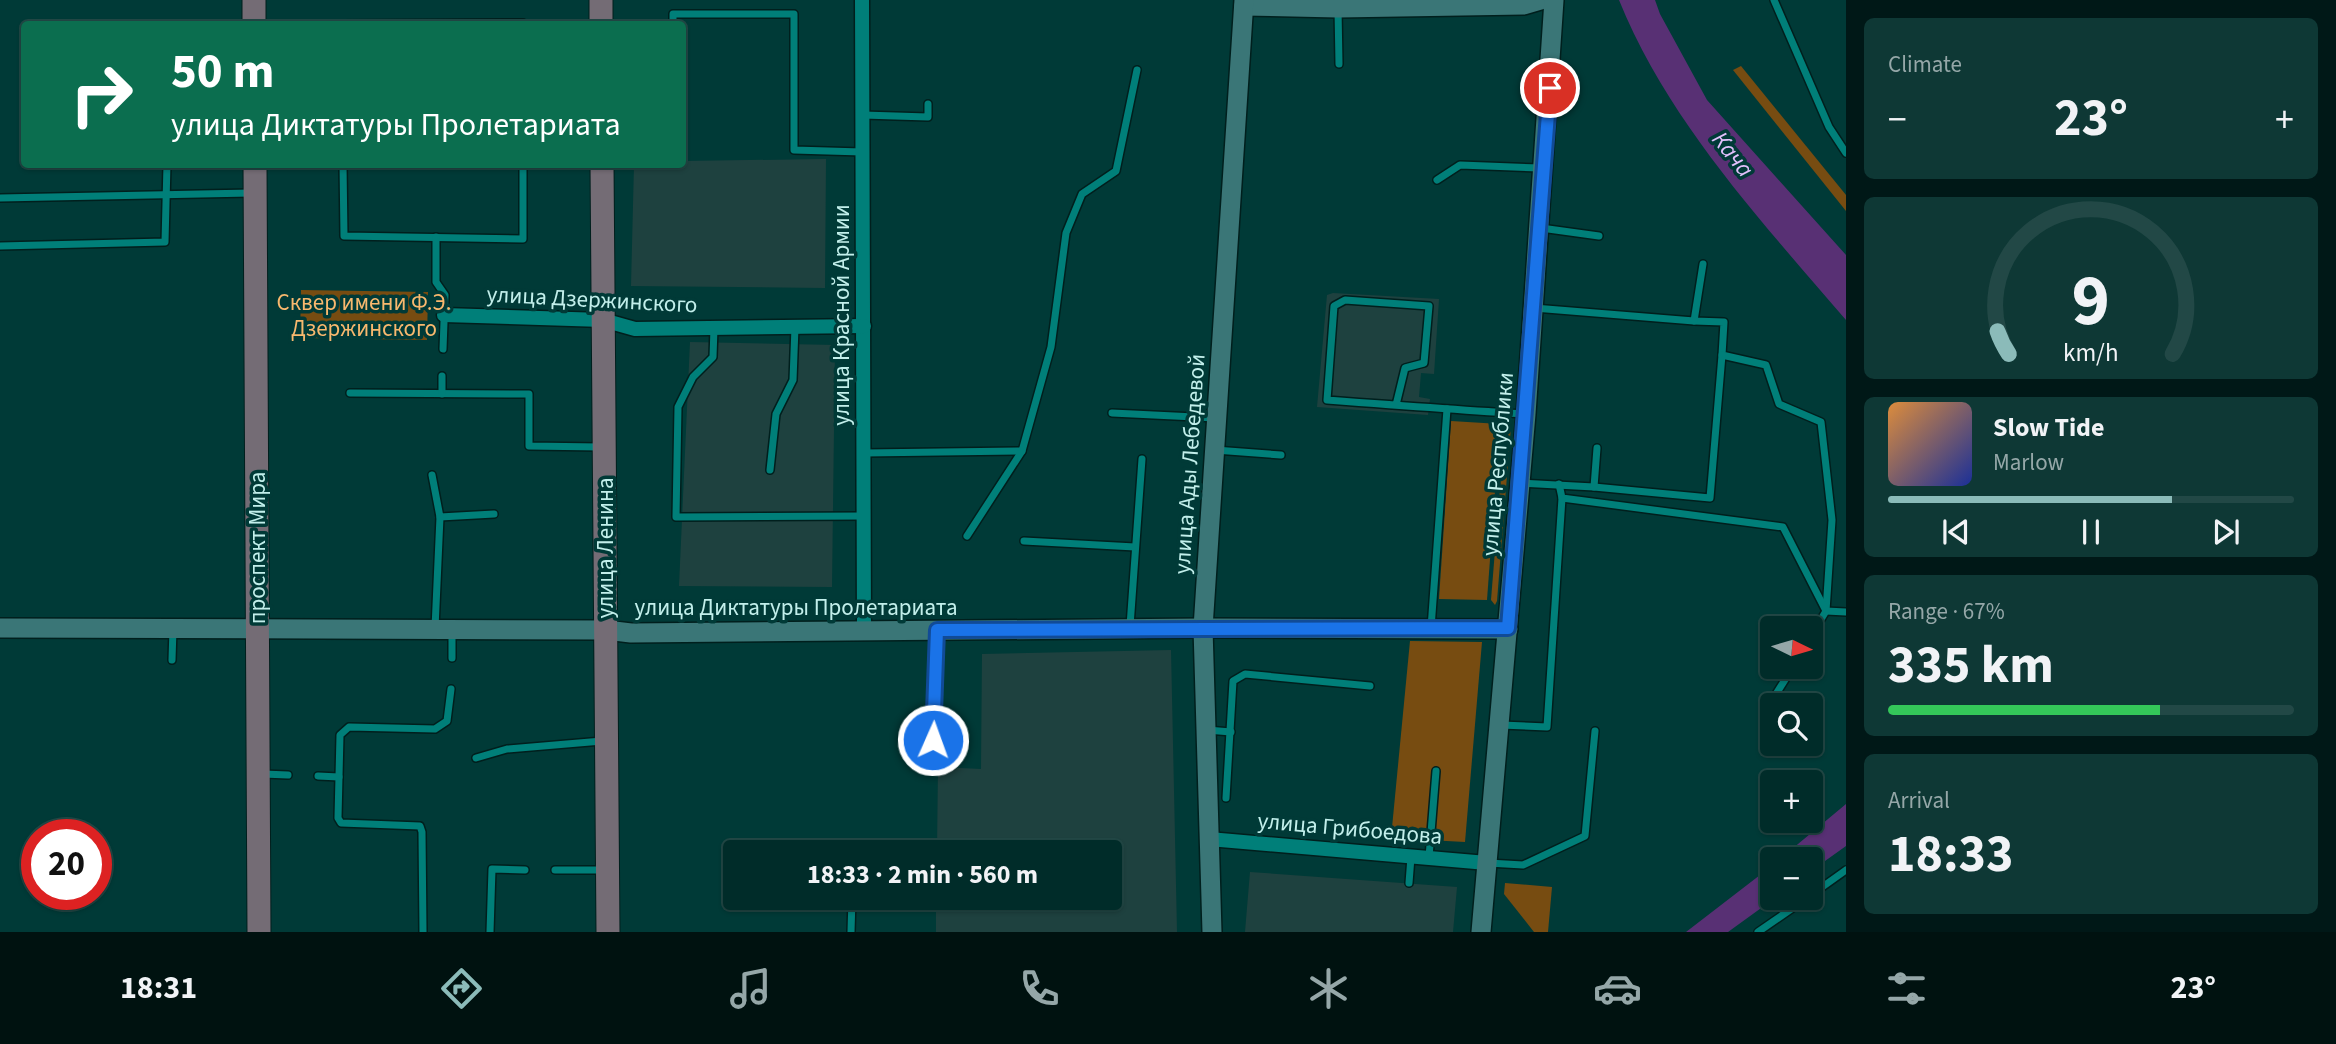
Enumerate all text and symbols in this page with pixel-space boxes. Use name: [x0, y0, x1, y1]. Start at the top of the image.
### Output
text: 50 m: [171, 37, 275, 107]
text: Climate: [1888, 48, 1962, 81]
icon: right: [56, 49, 147, 140]
pin: [1520, 58, 1580, 118]
icon: arrive: [1531, 69, 1569, 107]
text: 23°: [2054, 82, 2128, 156]
text: −: [1888, 93, 1907, 147]
text: +: [2275, 93, 2294, 147]
text: улица Диктатуры Пролетариата: [171, 102, 621, 148]
water label: Кача: [1703, 124, 1762, 185]
street label: улица Красной Армии: [825, 204, 858, 426]
text: 9: [2072, 249, 2110, 353]
street label: улица Дзержинского: [486, 278, 698, 321]
park label: Сквер имени Ф.Э. Дзержинского: [277, 286, 451, 345]
text: km/h: [2063, 334, 2119, 370]
street label: улица Ады Лебедевой: [1165, 353, 1214, 575]
street label: улица Республики: [1473, 371, 1522, 557]
text: Slow Tide: [1993, 409, 2104, 446]
text: Marlow: [1993, 446, 2064, 479]
street label: проспект Мира: [241, 472, 274, 624]
street label: улица Ленина: [589, 477, 622, 619]
icon: previous: [1937, 513, 1975, 551]
icon: pause: [2072, 513, 2110, 551]
icon: next: [2207, 513, 2245, 551]
street label: улица Диктатуры Пролетариата: [634, 591, 958, 624]
text: Range · 67%: [1888, 595, 2005, 628]
north arrow: [1760, 616, 1824, 679]
map controls: [1760, 616, 1823, 910]
text: 335 km: [1888, 629, 2054, 703]
button: search: [1760, 693, 1823, 756]
position arrow: [896, 703, 970, 777]
button: +: [1760, 770, 1823, 833]
text: Arrival: [1888, 784, 1950, 817]
street label: улица Грибоедова: [1256, 804, 1444, 853]
text: 18:33: [1888, 818, 2013, 892]
speed limit sign: 20: [21, 819, 112, 910]
button: −: [1760, 847, 1823, 910]
text: 18:33 · 2 min · 560 m: [807, 856, 1038, 893]
icon: directions: [437, 964, 486, 1013]
icon: music: [726, 964, 775, 1013]
icon: phone: [1015, 964, 1064, 1013]
icon: climate: [1304, 964, 1353, 1013]
icon: car: [1593, 964, 1642, 1013]
icon: filters: [1882, 964, 1931, 1013]
text: 18:31: [120, 965, 197, 1011]
text: 23°: [2170, 965, 2216, 1011]

